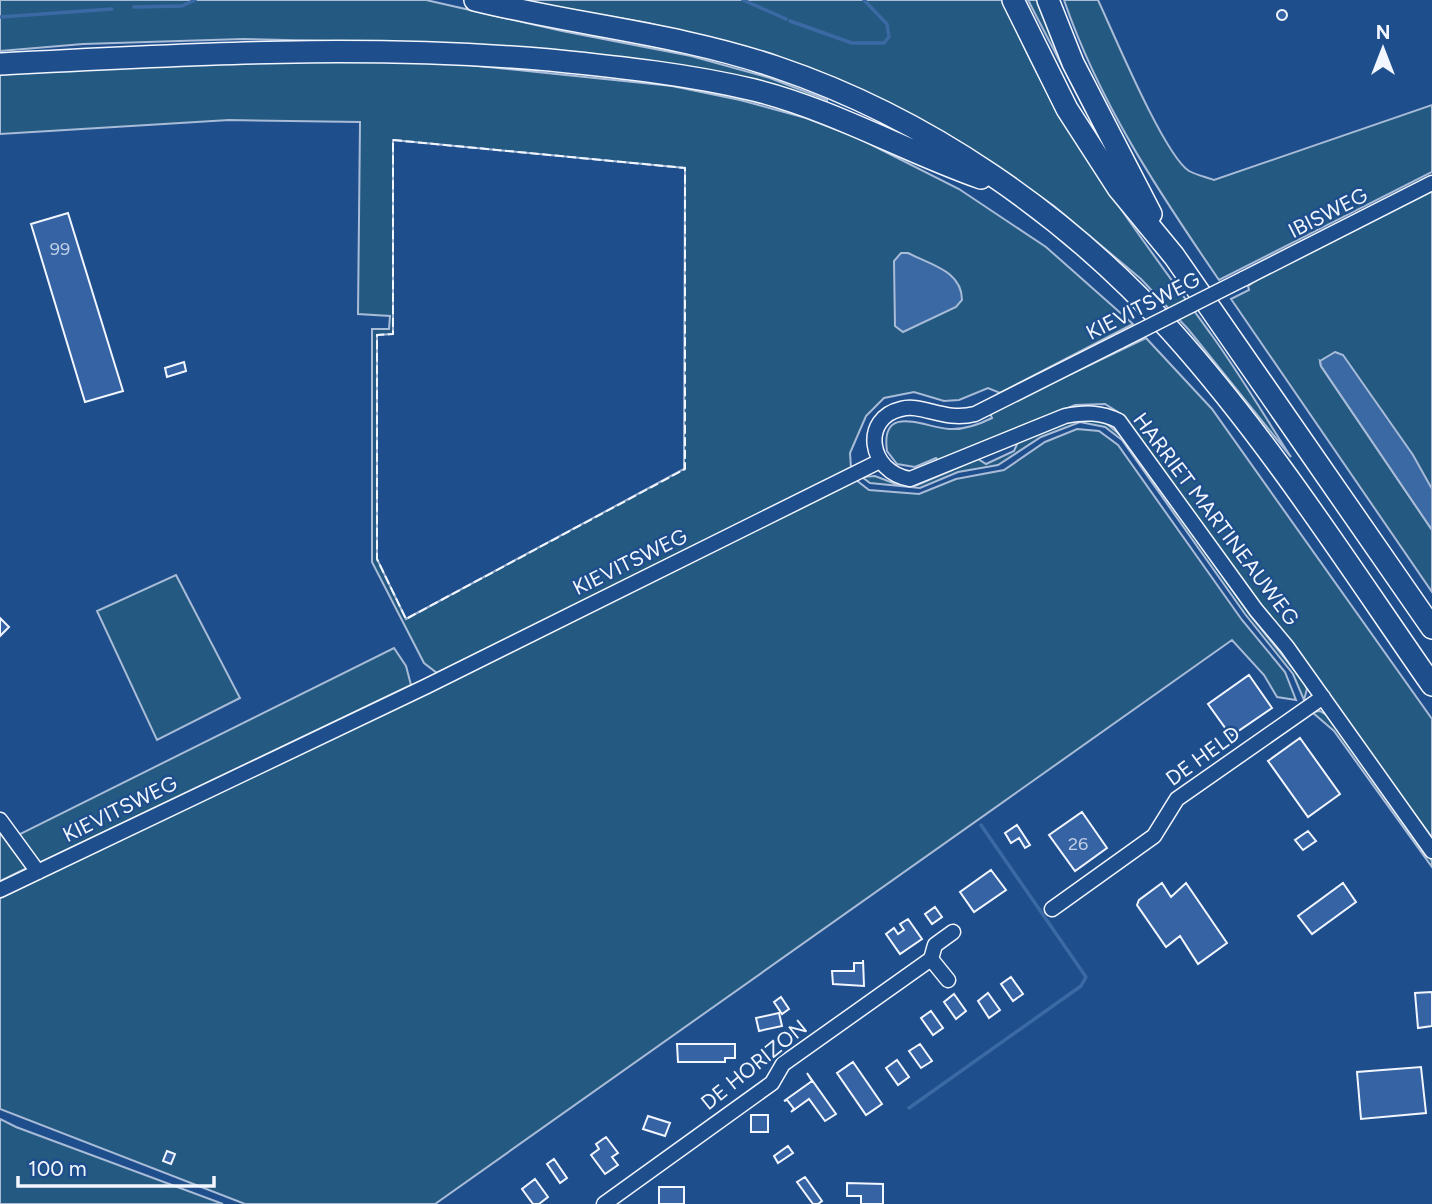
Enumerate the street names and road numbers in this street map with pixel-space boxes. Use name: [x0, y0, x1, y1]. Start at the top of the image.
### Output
street label: IBISWEG: [1284, 182, 1372, 243]
street label: KIEVITSWEG: [1082, 266, 1204, 345]
street label: HARRIET MARTINEAUWEG: [1128, 407, 1305, 630]
street label: KIEVITSWEG: [568, 523, 691, 600]
street label: DE HELD: [1161, 720, 1245, 791]
street label: KIEVITSWEG: [58, 770, 181, 847]
street label: DE HORIZON: [696, 1014, 812, 1115]

